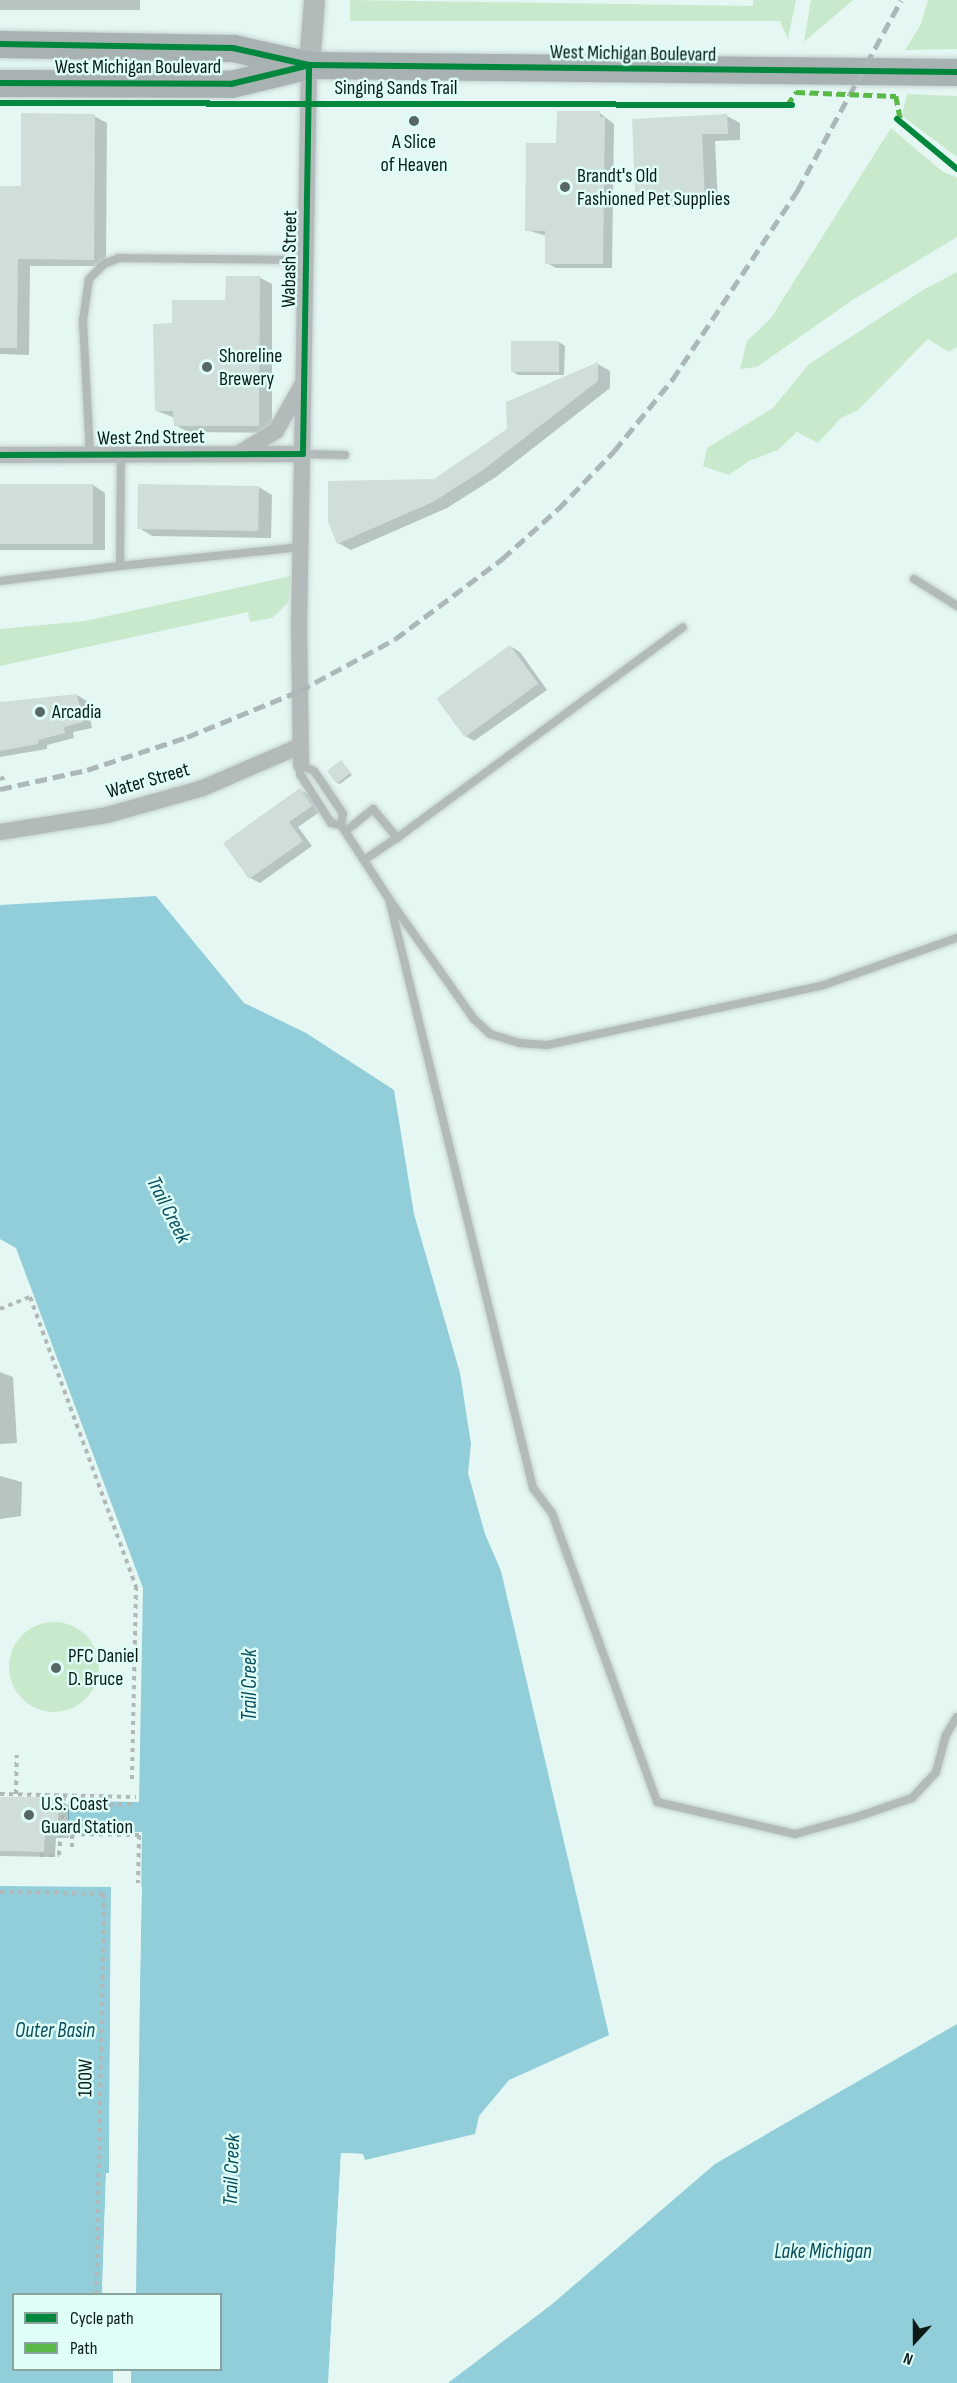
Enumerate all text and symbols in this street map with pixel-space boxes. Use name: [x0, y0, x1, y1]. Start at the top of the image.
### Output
street label: West Michigan Boulevard: [550, 41, 716, 67]
street label: West Michigan Boulevard: [55, 55, 221, 79]
street label: Singing Sands Trail: [335, 76, 457, 100]
marker: A Slice of Heaven: [407, 114, 421, 128]
place label: A Slice of Heaven: [380, 130, 448, 177]
place label: Brandt's Old Fashioned Pet Supplies: [577, 164, 730, 211]
marker: Brandt's Old Fashioned Pet Supplies: [558, 180, 572, 194]
street label: Wabash Street: [277, 210, 303, 308]
place label: Shoreline Brewery: [219, 344, 282, 391]
marker: Shoreline Brewery: [200, 360, 214, 374]
street label: West 2nd Street: [97, 425, 205, 451]
place label: Arcadia: [52, 700, 102, 724]
marker: Arcadia: [33, 705, 47, 719]
street label: Water Street: [104, 758, 192, 804]
water label: Trail Creek: [141, 1172, 195, 1248]
place label: PFC Daniel D. Bruce: [68, 1644, 138, 1691]
water label: Trail Creek: [237, 1649, 263, 1721]
marker: PFC Daniel D. Bruce: [49, 1661, 63, 1675]
place label: U.S. Coast Guard Station: [41, 1792, 133, 1839]
marker: U.S. Coast Guard Station: [22, 1808, 36, 1822]
water label: Outer Basin: [15, 2018, 95, 2044]
street label: 100W: [74, 2059, 98, 2097]
water label: Trail Creek: [218, 2134, 246, 2206]
water label: Lake Michigan: [774, 2239, 872, 2265]
legend: [12, 2293, 222, 2371]
text: Cycle path: [70, 2308, 134, 2329]
north arrow: [885, 2311, 945, 2371]
text: Path: [70, 2338, 98, 2359]
text: N: [901, 2348, 916, 2369]

